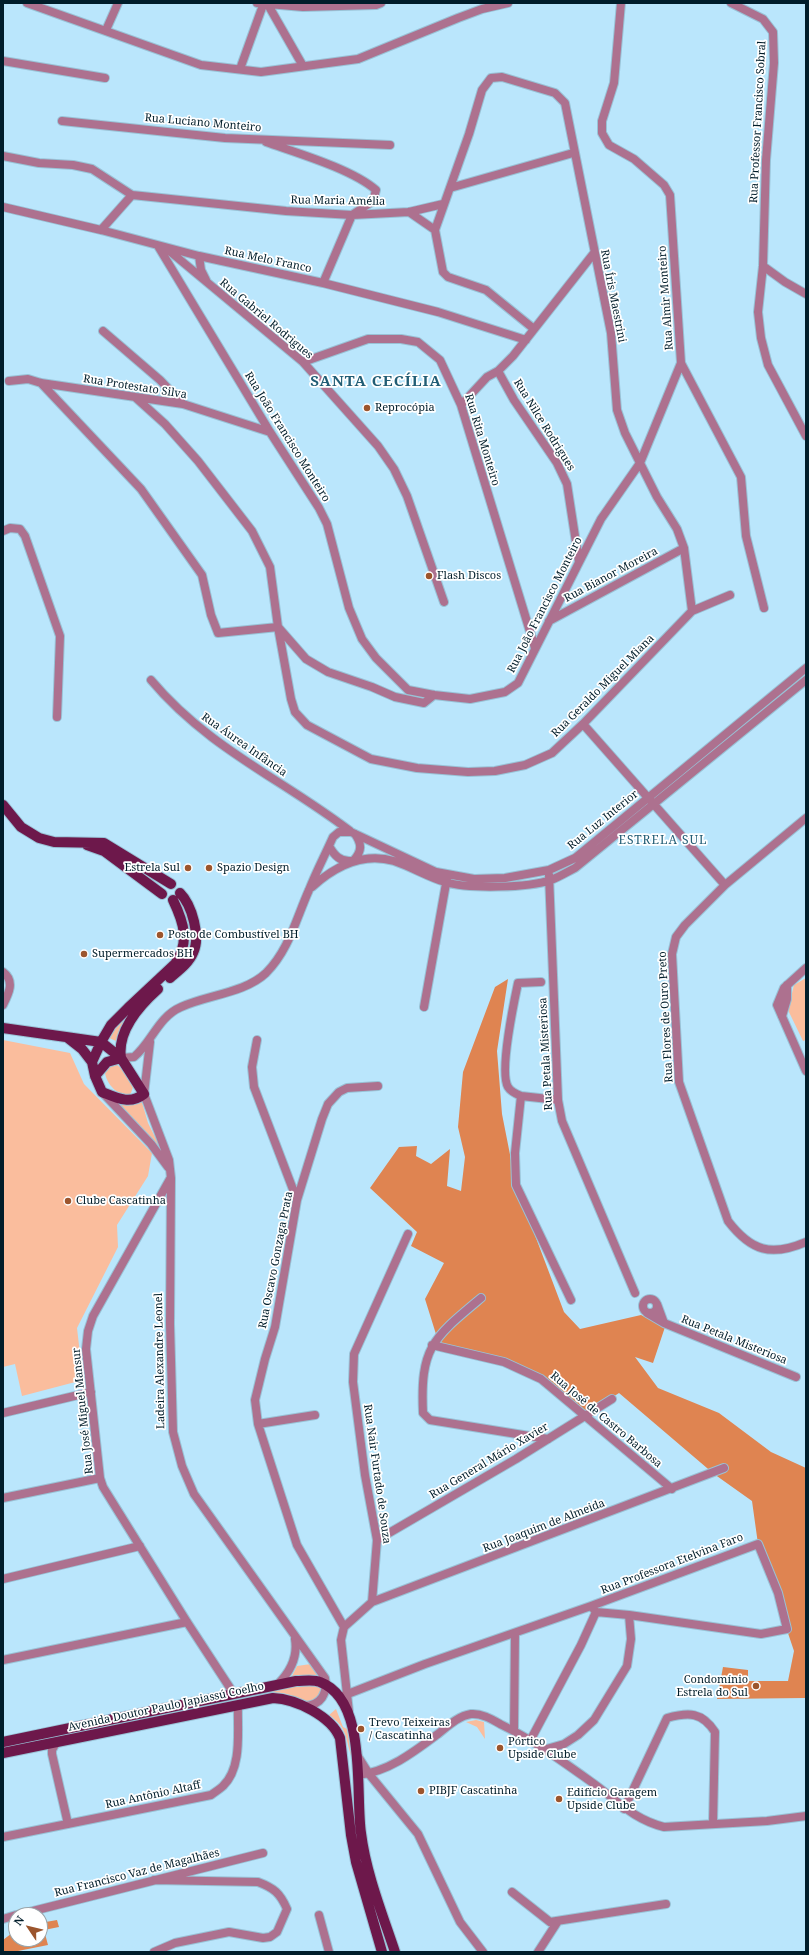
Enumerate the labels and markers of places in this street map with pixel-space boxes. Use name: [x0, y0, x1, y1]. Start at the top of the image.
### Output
place label: Reprocópia: [375, 401, 435, 415]
marker: Reprocópia: [362, 403, 372, 413]
place label: Flash Discos: [437, 569, 501, 583]
marker: Flash Discos: [424, 571, 434, 581]
place label: Estrela Sul: [124, 861, 180, 875]
place label: Spazio Design: [217, 861, 290, 875]
marker: Estrela Sul: [183, 863, 193, 873]
marker: Spazio Design: [204, 863, 214, 873]
place label: Posto de Combustível BH: [168, 928, 299, 942]
marker: Posto de Combustível BH: [155, 930, 165, 940]
place label: Supermercados BH: [92, 947, 193, 961]
marker: Supermercados BH: [79, 949, 89, 959]
place label: Clube Cascatinha: [76, 1194, 166, 1208]
marker: Clube Cascatinha: [63, 1196, 73, 1206]
place label: Condomínio Estrela do Sul: [676, 1673, 748, 1699]
marker: Condomínio Estrela do Sul: [751, 1681, 761, 1691]
place label: Trevo Teixeiras / Cascatinha: [369, 1716, 450, 1742]
marker: Trevo Teixeiras / Cascatinha: [356, 1724, 366, 1734]
place label: Pórtico Upside Clube: [508, 1735, 576, 1761]
marker: Pórtico Upside Clube: [495, 1743, 505, 1753]
place label: PIBJF Cascatinha: [429, 1784, 517, 1798]
marker: PIBJF Cascatinha: [416, 1786, 426, 1796]
place label: Edifício Garagem Upside Clube: [567, 1786, 657, 1812]
marker: Edifício Garagem Upside Clube: [554, 1794, 564, 1804]

